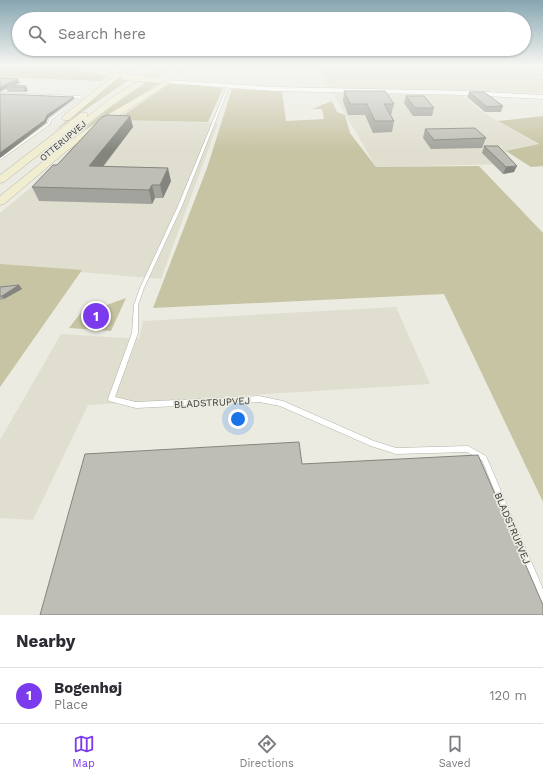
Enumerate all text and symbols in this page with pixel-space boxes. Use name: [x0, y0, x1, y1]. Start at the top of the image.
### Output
search box: [12, 12, 531, 56]
icon: search: [26, 23, 48, 45]
text: Search here: [58, 25, 146, 43]
street label: OTTERUPVEJ: [38, 119, 88, 163]
pin: 1: [83, 301, 109, 331]
street label: BLADSTRUPVEJ: [173, 395, 251, 410]
your location: [228, 409, 248, 429]
street label: BLADSTRUPVEJ: [493, 491, 533, 566]
text: Nearby: [16, 631, 75, 651]
text: Bogenhøj: [54, 679, 122, 697]
text: 1: [26, 688, 32, 703]
text: 120 m: [489, 688, 527, 703]
text: Place: [54, 697, 88, 712]
tab: Map: [72, 733, 95, 770]
tab: Directions: [240, 733, 294, 770]
tab: Saved: [439, 733, 471, 770]

